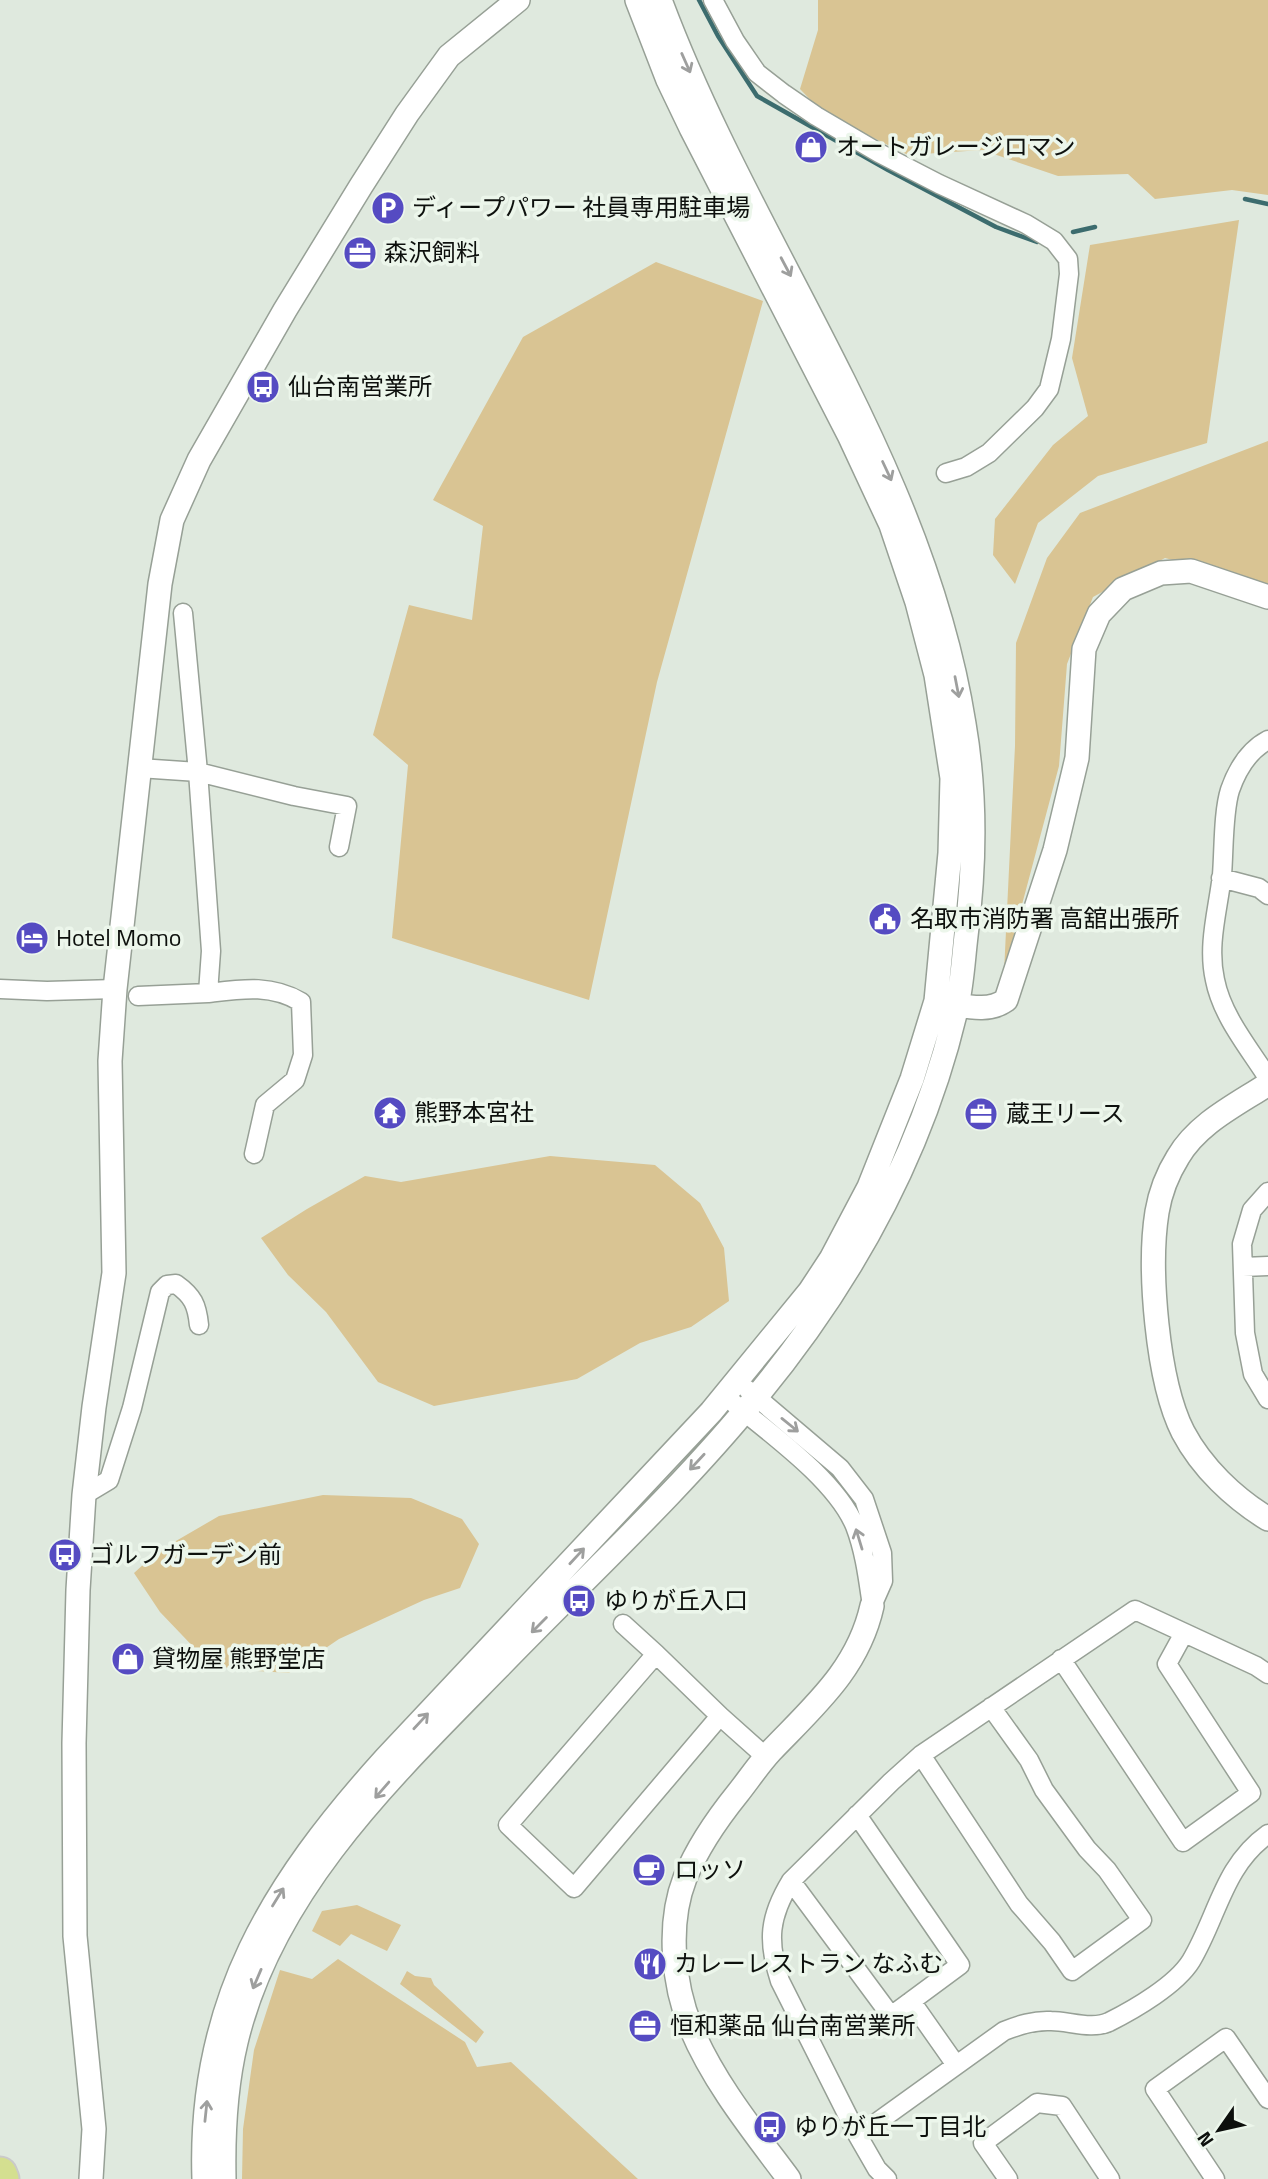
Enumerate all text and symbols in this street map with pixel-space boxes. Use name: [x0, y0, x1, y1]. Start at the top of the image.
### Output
one-way arrow: [680, 52, 693, 73]
shop icon: オートガレージロマン: [792, 128, 830, 166]
place label: オートガレージロマン: [836, 128, 1076, 164]
parking icon: ディープパワー 社員専用駐車場: [369, 189, 407, 227]
place label: ディープパワー 社員専用駐車場: [412, 189, 750, 225]
office icon: 森沢飼料: [341, 234, 379, 272]
place label: 森沢飼料: [384, 234, 480, 270]
one-way arrow: [779, 257, 793, 277]
bus stop icon: 仙台南営業所: [244, 368, 282, 406]
place label: 仙台南営業所: [288, 368, 432, 404]
one-way arrow: [881, 460, 894, 481]
one-way arrow: [951, 675, 964, 698]
public building icon: 名取市消防署 高舘出張所: [866, 900, 904, 938]
place label: 名取市消防署 高舘出張所: [910, 900, 1179, 936]
hotel icon: Hotel Momo: [13, 919, 51, 957]
place label: Hotel Momo: [56, 919, 181, 955]
temple icon: 熊野本宮社: [371, 1094, 409, 1132]
place label: 熊野本宮社: [414, 1094, 534, 1130]
office icon: 蔵王リース: [962, 1095, 1000, 1133]
place label: 蔵王リース: [1006, 1095, 1125, 1131]
one-way arrow: [780, 1417, 798, 1433]
one-way arrow: [689, 1453, 706, 1470]
one-way arrow: [851, 1529, 864, 1551]
bus stop icon: ゴルフガーデン前: [46, 1536, 84, 1574]
place label: ゴルフガーデン前: [90, 1536, 282, 1572]
one-way arrow: [569, 1547, 585, 1565]
bus stop icon: ゆりが丘入口: [560, 1582, 598, 1620]
place label: ゆりが丘入口: [604, 1582, 748, 1618]
one-way arrow: [530, 1617, 547, 1634]
shop icon: 貸物屋 熊野堂店: [109, 1640, 147, 1678]
place label: 貸物屋 熊野堂店: [152, 1640, 325, 1676]
one-way arrow: [412, 1713, 429, 1730]
one-way arrow: [374, 1781, 390, 1799]
cafe icon: ロッソ: [630, 1851, 668, 1889]
place label: ロッソ: [674, 1851, 746, 1887]
one-way arrow: [271, 1888, 285, 1908]
restaurant icon: カレーレストラン なふむ: [631, 1945, 669, 1983]
place label: カレーレストラン なふむ: [674, 1945, 943, 1981]
one-way arrow: [250, 1968, 263, 1989]
office icon: 恒和薬品 仙台南営業所: [626, 2007, 664, 2045]
place label: 恒和薬品 仙台南営業所: [670, 2007, 915, 2043]
north arrow: [1184, 2095, 1254, 2165]
one-way arrow: [200, 2100, 213, 2123]
bus stop icon: ゆりが丘一丁目北: [751, 2108, 789, 2146]
place label: ゆりが丘一丁目北: [794, 2108, 986, 2144]
text: N: [1189, 2126, 1220, 2153]

